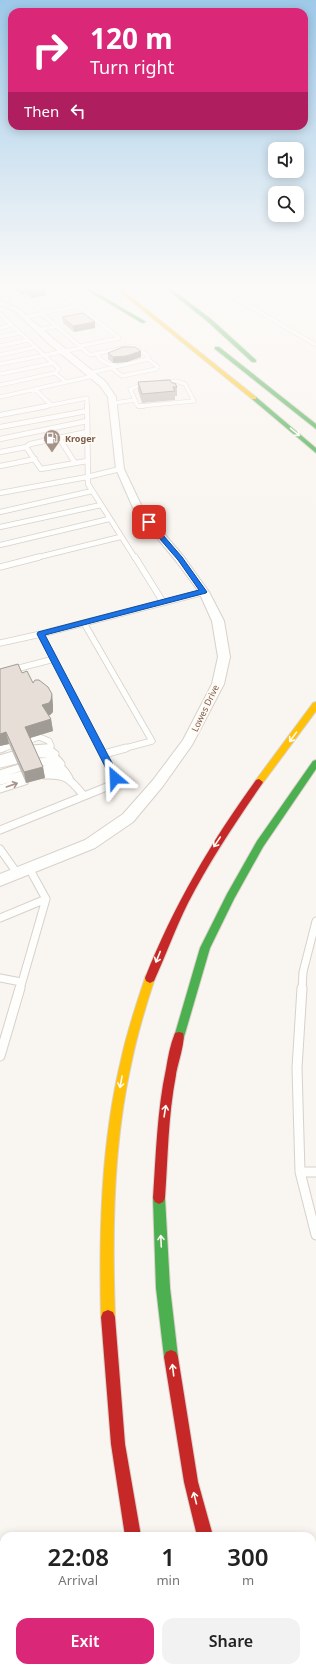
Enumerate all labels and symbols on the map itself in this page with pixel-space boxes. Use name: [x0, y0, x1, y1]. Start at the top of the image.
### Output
one-way arrow: [290, 427, 300, 437]
fuel station icon: Kroger: [42, 428, 62, 453]
place label: Kroger: [65, 432, 96, 445]
pin: [132, 505, 166, 539]
street label: Lowes Drive: [188, 682, 222, 734]
one-way arrow: [289, 731, 297, 742]
position arrow: [94, 757, 136, 799]
one-way arrow: [6, 781, 19, 788]
one-way arrow: [213, 836, 221, 847]
one-way arrow: [153, 951, 161, 963]
one-way arrow: [117, 1075, 125, 1088]
one-way arrow: [161, 1105, 169, 1118]
one-way arrow: [157, 1235, 164, 1248]
one-way arrow: [169, 1364, 176, 1377]
one-way arrow: [191, 1492, 199, 1505]

